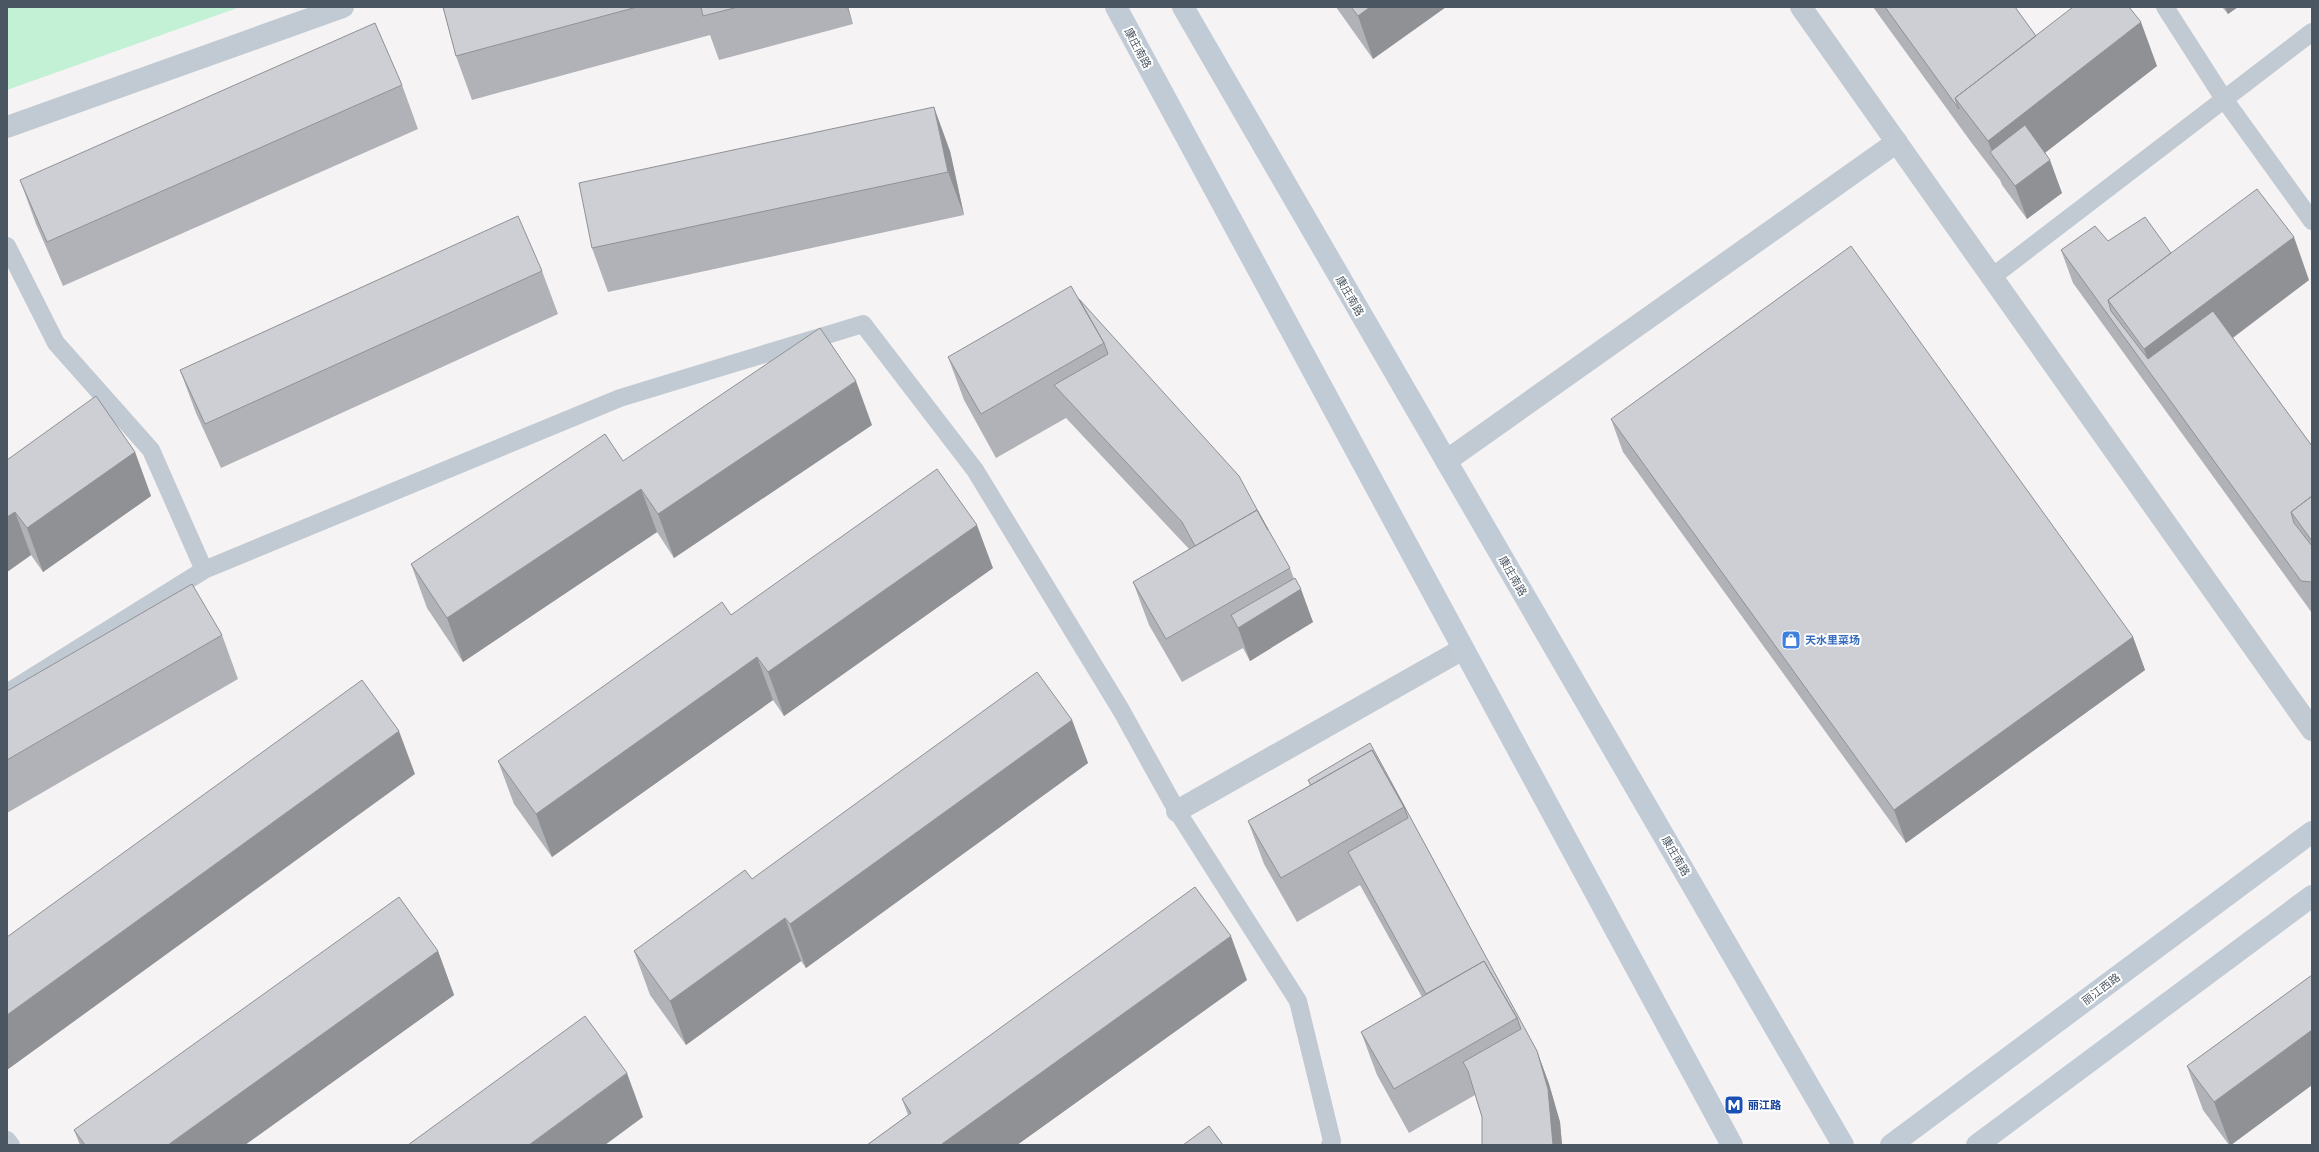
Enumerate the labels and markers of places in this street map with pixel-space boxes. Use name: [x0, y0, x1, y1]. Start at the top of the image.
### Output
shop icon: 天水里菜场: [1780, 629, 1802, 651]
place label: 天水里菜场: [1805, 634, 1860, 646]
metro station icon: 丽江路: [1723, 1094, 1745, 1116]
place label: 丽江路: [1748, 1099, 1782, 1111]

